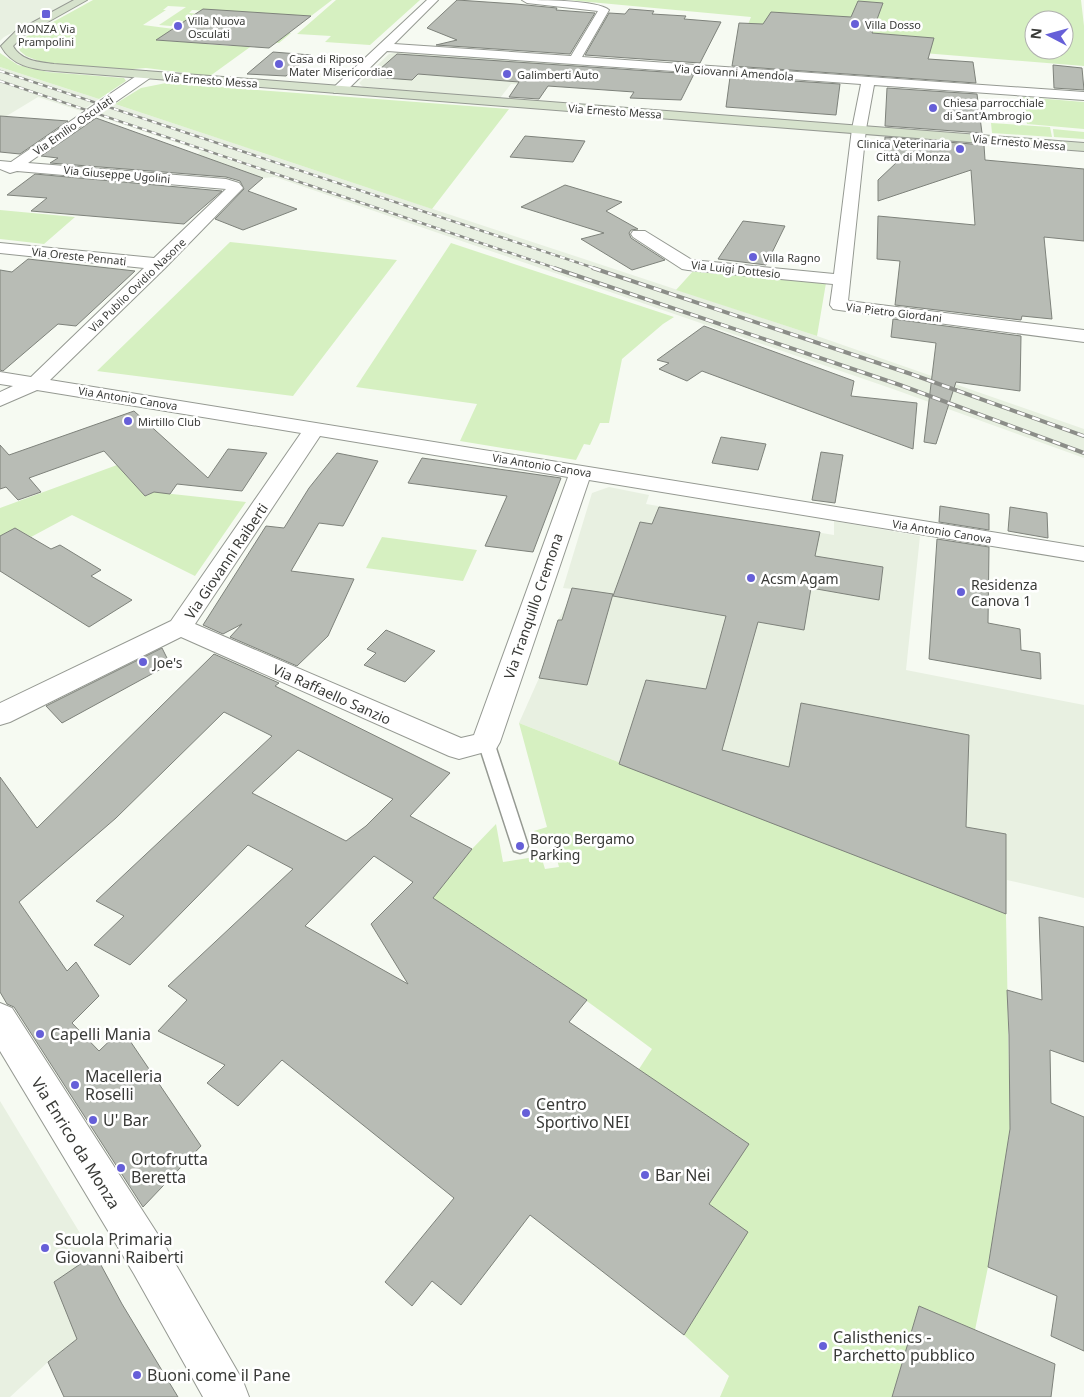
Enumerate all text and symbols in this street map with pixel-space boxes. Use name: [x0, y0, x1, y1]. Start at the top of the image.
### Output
marker: MONZA Via Prampolini: [40, 8, 52, 20]
north arrow: [1024, 10, 1074, 60]
place label: Villa Nuova Osculati: [188, 13, 246, 41]
place label: Villa Dosso: [865, 17, 921, 32]
marker: Villa Dosso: [849, 18, 861, 30]
marker: Villa Nuova Osculati: [172, 20, 184, 32]
place label: MONZA Via Prampolini: [17, 21, 75, 49]
text: N: [1026, 27, 1046, 40]
place label: Casa di Riposo Mater Misericordiae: [289, 51, 393, 79]
marker: Casa di Riposo Mater Misericordiae: [273, 58, 285, 70]
street label: Via Giovanni Amendola: [674, 60, 794, 84]
place label: Galimberti Auto: [517, 67, 599, 82]
marker: Galimberti Auto: [501, 68, 513, 80]
street label: Via Ernesto Messa: [164, 69, 258, 91]
street label: Via Emilio Osculati: [30, 92, 116, 158]
place label: Chiesa parrocchiale di Sant'Ambrogio: [943, 95, 1044, 123]
street label: Via Ernesto Messa: [568, 100, 662, 122]
marker: Chiesa parrocchiale di Sant'Ambrogio: [927, 102, 939, 114]
street label: Via Ernesto Messa: [972, 130, 1066, 154]
place label: Clinica Veterinaria Città di Monza: [857, 136, 950, 164]
marker: Clinica Veterinaria Città di Monza: [954, 143, 966, 155]
street label: Via Giuseppe Ugolini: [63, 162, 171, 186]
street label: Via Publio Ovidio Nasone: [85, 235, 189, 335]
street label: Via Oreste Pennati: [31, 244, 127, 268]
place label: Villa Ragno: [763, 250, 821, 265]
marker: Villa Ragno: [747, 251, 759, 263]
street label: Via Luigi Dottesio: [690, 257, 782, 281]
street label: Via Pietro Giordani: [845, 299, 943, 325]
street label: Via Antonio Canova: [77, 383, 179, 413]
place label: Mirtillo Club: [138, 414, 201, 429]
marker: Mirtillo Club: [122, 415, 134, 427]
street label: Via Antonio Canova: [491, 450, 593, 480]
street label: Via Giovanni Raiberti: [180, 499, 272, 623]
street label: Via Antonio Canova: [891, 516, 993, 546]
street label: Via Tranquillo Cremona: [499, 531, 567, 681]
place label: Acsm Agam: [761, 569, 839, 588]
marker: Acsm Agam: [745, 572, 757, 584]
place label: Residenza Canova 1: [971, 575, 1038, 610]
marker: Residenza Canova 1: [955, 586, 967, 598]
place label: Joe's: [151, 653, 183, 672]
marker: Joe's: [137, 656, 149, 668]
street label: Via Raffaello Sanzio: [270, 659, 394, 729]
place label: Borgo Bergamo Parking: [530, 829, 635, 864]
marker: Borgo Bergamo Parking: [514, 840, 526, 852]
place label: Capelli Mania: [50, 1023, 151, 1045]
marker: Capelli Mania: [34, 1028, 46, 1040]
place label: Macelleria Roselli: [85, 1065, 162, 1105]
street label: Via Enrico da Monza: [27, 1073, 125, 1213]
marker: Macelleria Roselli: [69, 1079, 81, 1091]
place label: Centro Sportivo NEI: [536, 1093, 629, 1133]
marker: Centro Sportivo NEI: [520, 1107, 532, 1119]
place label: U' Bar: [103, 1109, 149, 1131]
marker: U' Bar: [87, 1114, 99, 1126]
place label: Ortofrutta Beretta: [131, 1148, 208, 1188]
marker: Ortofrutta Beretta: [115, 1162, 127, 1174]
place label: Bar Nei: [655, 1164, 710, 1186]
marker: Bar Nei: [639, 1169, 651, 1181]
place label: Scuola Primaria Giovanni Raiberti: [55, 1228, 184, 1268]
marker: Scuola Primaria Giovanni Raiberti: [39, 1242, 51, 1254]
place label: Calisthenics - Parchetto pubblico: [833, 1326, 975, 1366]
marker: Calisthenics - Parchetto pubblico: [817, 1340, 829, 1352]
place label: Buoni come il Pane: [147, 1364, 291, 1386]
marker: Buoni come il Pane: [131, 1369, 143, 1381]

